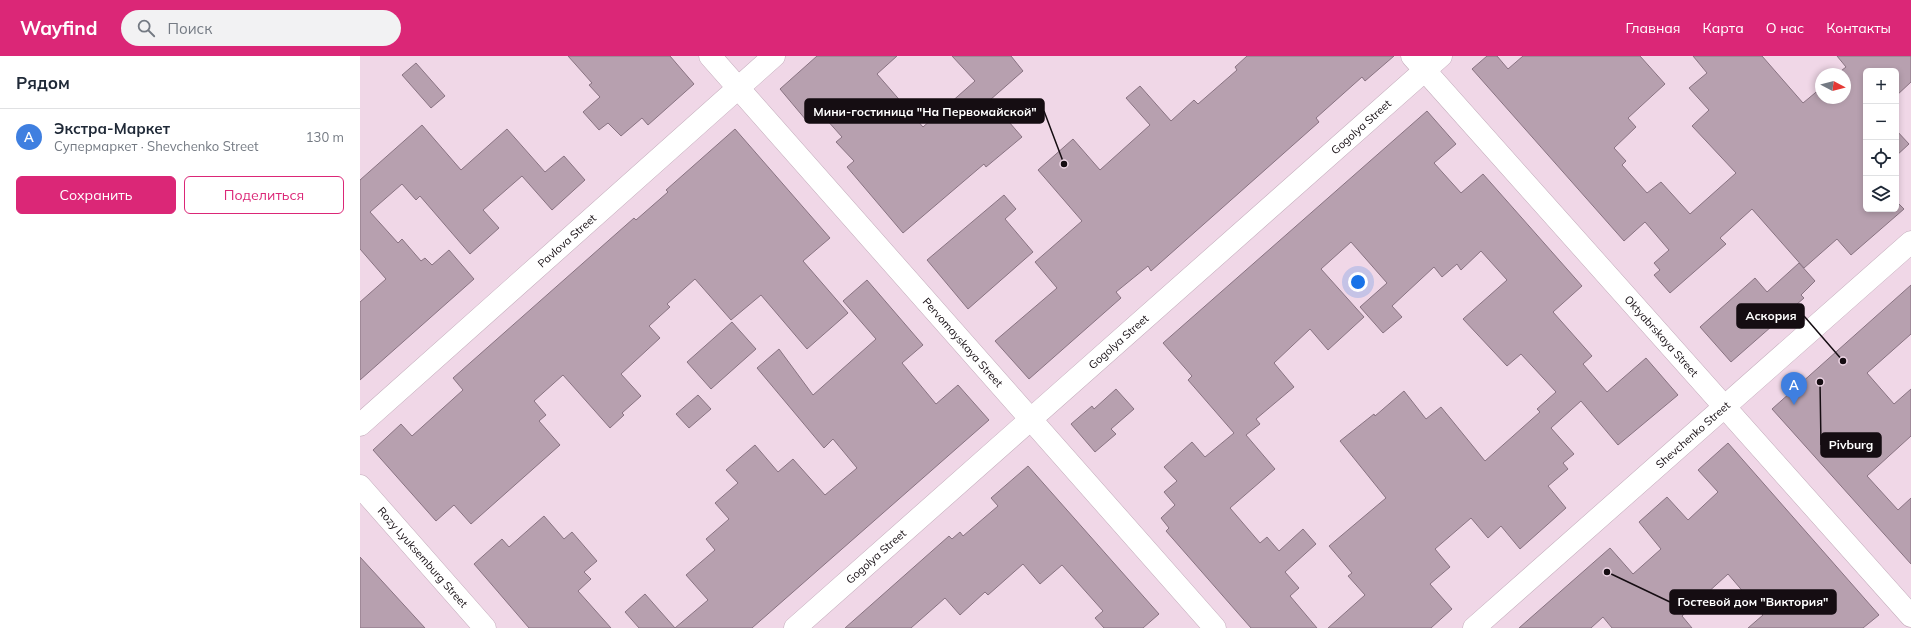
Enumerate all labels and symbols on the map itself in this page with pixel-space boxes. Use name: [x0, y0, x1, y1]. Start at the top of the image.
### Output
north arrow: [1815, 68, 1851, 104]
street label: Gogolya Street: [1328, 96, 1394, 157]
callout: Мини-гостиница "На Первомайской": [805, 99, 1044, 123]
text: Мини-гостиница "На Первомайской": [813, 104, 1037, 119]
street label: Pavlova Street: [535, 211, 599, 270]
your location: [1348, 272, 1368, 292]
street label: Oktyabrskaya Street: [1622, 292, 1701, 380]
street label: Pervomayskaya Street: [920, 295, 1006, 390]
callout: Аскория: [1737, 304, 1804, 328]
text: Аскория: [1745, 308, 1797, 323]
street label: Gogolya Street: [1086, 311, 1151, 372]
pin: A: [1781, 372, 1807, 405]
street label: Shevchenko Street: [1653, 398, 1733, 471]
callout: Pivburg: [1821, 433, 1881, 457]
text: Pivburg: [1829, 437, 1873, 452]
street label: Rozy Lyuksemburg Street: [375, 504, 471, 611]
street label: Gogolya Street: [843, 526, 909, 587]
callout: Гостевой дом "Виктория": [1670, 590, 1836, 614]
text: Гостевой дом "Виктория": [1678, 594, 1828, 609]

